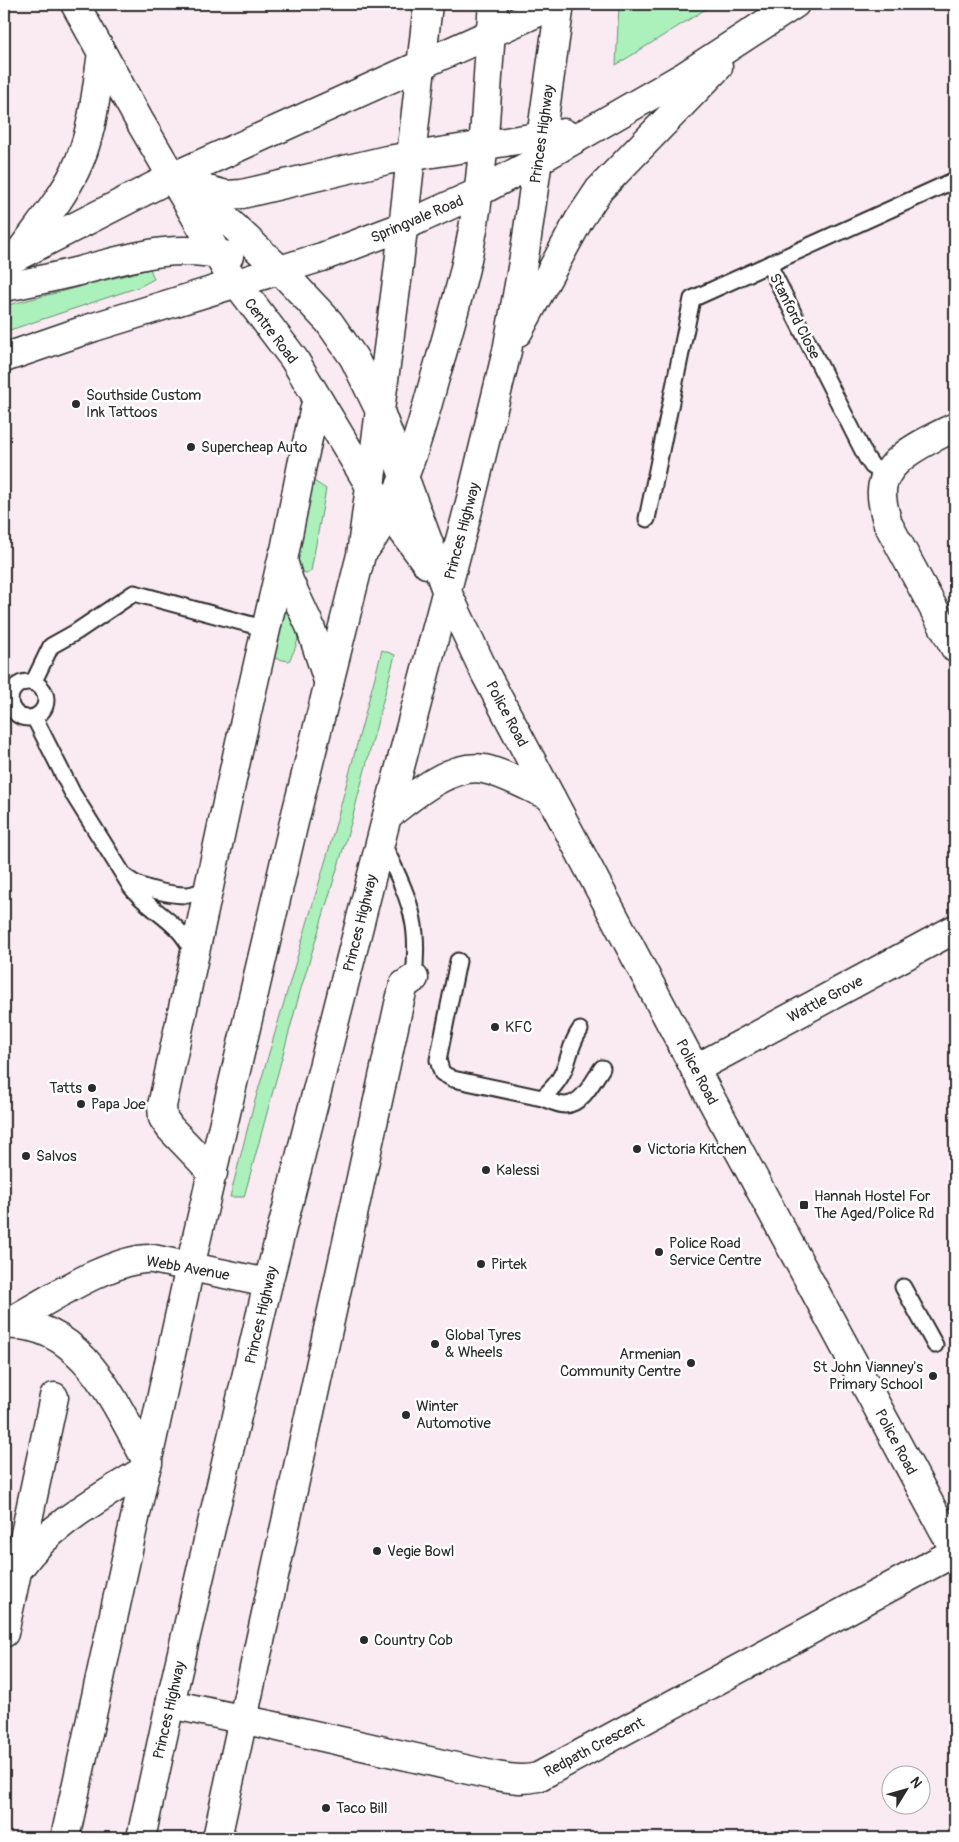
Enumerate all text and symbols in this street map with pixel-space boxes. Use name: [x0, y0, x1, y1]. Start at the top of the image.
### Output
street label: Princes Highway: [526, 83, 559, 185]
street label: Springvale Road: [368, 191, 466, 247]
street label: Stanford Close: [765, 270, 825, 363]
street label: Centre Road: [240, 295, 302, 368]
place label: Southside Custom Ink Tattoos: [86, 386, 201, 422]
marker: Southside Custom Ink Tattoos: [70, 398, 82, 410]
place label: Supercheap Auto: [201, 438, 307, 457]
marker: Supercheap Auto: [185, 441, 197, 453]
street label: Princes Highway: [440, 480, 485, 582]
street label: Police Road: [481, 678, 532, 750]
street label: Princes Highway: [339, 872, 382, 974]
street label: Wattle Grove: [784, 971, 867, 1027]
place label: KFC: [505, 1018, 532, 1037]
marker: KFC: [489, 1021, 501, 1033]
street label: Police Road: [671, 1036, 722, 1108]
place label: Tatts: [49, 1079, 82, 1098]
marker: Tatts: [86, 1082, 98, 1094]
place label: Papa Joe: [91, 1095, 146, 1114]
marker: Papa Joe: [75, 1098, 87, 1110]
place label: Victoria Kitchen: [647, 1140, 747, 1159]
marker: Victoria Kitchen: [631, 1143, 643, 1155]
place label: Salvos: [36, 1147, 77, 1166]
marker: Salvos: [20, 1150, 32, 1162]
place label: Kalessi: [496, 1161, 539, 1180]
marker: Kalessi: [480, 1164, 492, 1176]
place label: Hannah Hostel For The Aged/Police Rd: [814, 1187, 934, 1223]
marker: Hannah Hostel For The Aged/Police Rd: [798, 1199, 810, 1211]
place label: Police Road Service Centre: [669, 1234, 762, 1270]
marker: Police Road Service Centre: [653, 1246, 665, 1258]
street label: Webb Avenue: [145, 1252, 232, 1285]
place label: Pirtek: [491, 1255, 528, 1274]
marker: Pirtek: [475, 1258, 487, 1270]
street label: Princes Highway: [241, 1264, 282, 1366]
place label: Global Tyres & Wheels: [445, 1326, 521, 1362]
marker: Global Tyres & Wheels: [429, 1338, 441, 1350]
place label: Armenian Community Centre: [560, 1345, 682, 1381]
marker: Armenian Community Centre: [685, 1357, 697, 1369]
place label: St John Vianney's Primary School: [813, 1358, 923, 1394]
marker: St John Vianney's Primary School: [927, 1370, 939, 1382]
place label: Winter Automotive: [416, 1397, 492, 1433]
street label: Police Road: [870, 1406, 921, 1478]
marker: Winter Automotive: [400, 1409, 412, 1421]
place label: Vegie Bowl: [387, 1542, 454, 1561]
marker: Vegie Bowl: [371, 1545, 383, 1557]
place label: Country Cob: [374, 1631, 453, 1650]
marker: Country Cob: [358, 1634, 370, 1646]
street label: Princes Highway: [149, 1659, 190, 1761]
street label: Redpath Crescent: [541, 1713, 648, 1782]
north arrow: [882, 1764, 932, 1814]
text: N: [906, 1774, 926, 1791]
place label: Taco Bill: [336, 1799, 388, 1818]
marker: Taco Bill: [320, 1802, 332, 1814]

